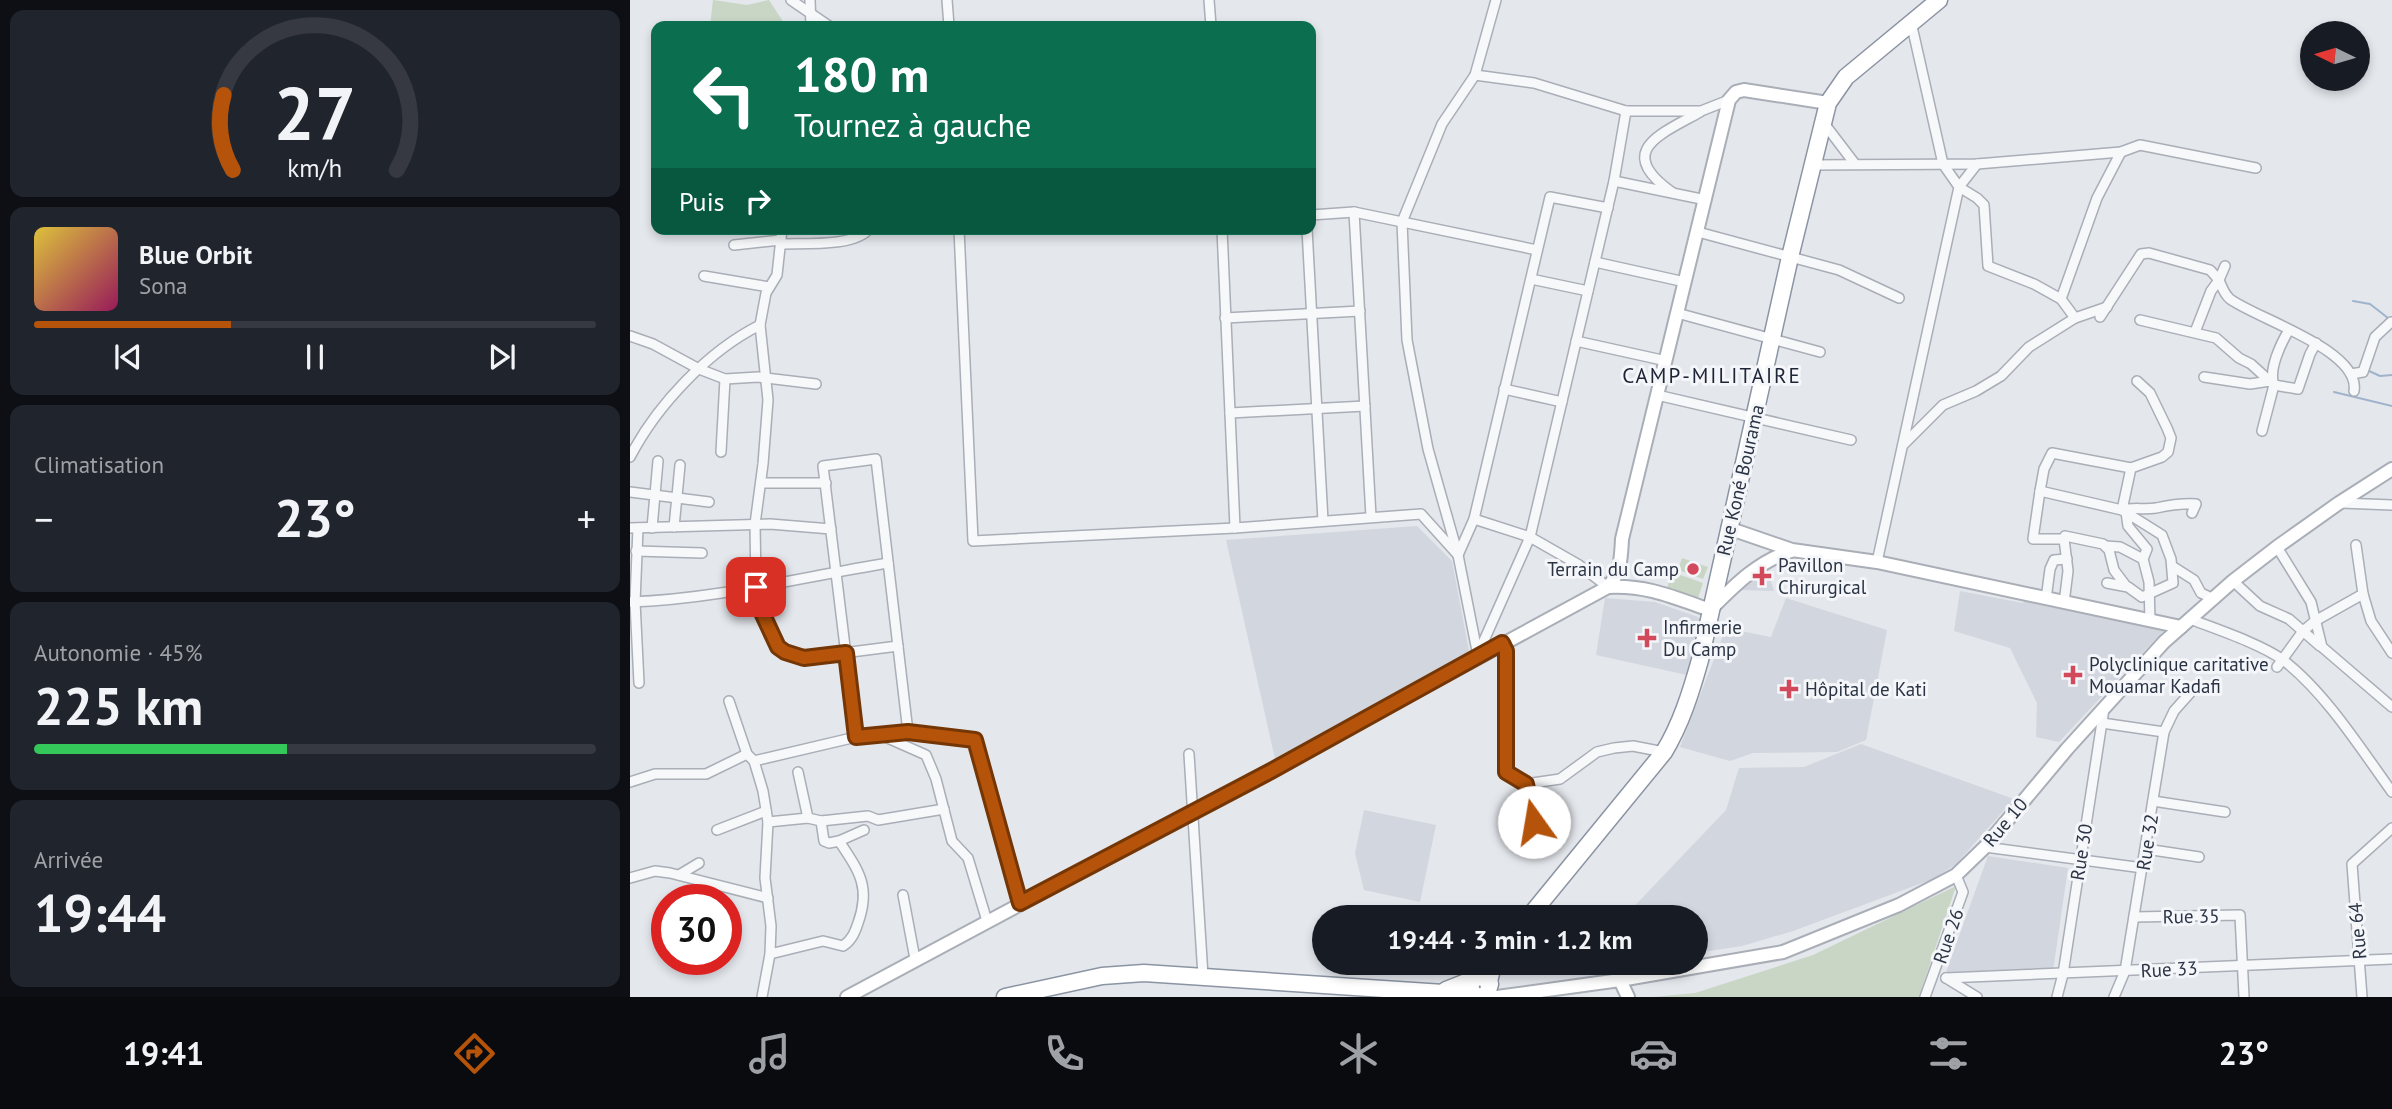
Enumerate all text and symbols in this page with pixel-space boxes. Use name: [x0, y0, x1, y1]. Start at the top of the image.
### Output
north arrow: [2300, 21, 2370, 91]
map controls: [2300, 21, 2370, 91]
text: 180 m: [794, 42, 929, 106]
icon: left: [679, 49, 770, 140]
text: 27: [274, 66, 356, 160]
text: Tournez à gauche: [794, 104, 1031, 146]
text: km/h: [288, 152, 342, 184]
icon: right: [739, 182, 777, 220]
text: Puis: [679, 185, 725, 218]
text: Blue Orbit: [139, 238, 252, 271]
text: Sona: [139, 271, 188, 300]
icon: previous: [109, 338, 147, 376]
icon: pause: [296, 338, 334, 376]
icon: next: [483, 338, 521, 376]
district label: CAMP-MILITAIRE: [1622, 362, 1802, 389]
street label: Rue Koné Bourama: [1711, 402, 1769, 558]
text: Climatisation: [34, 450, 164, 479]
text: 23°: [274, 484, 356, 551]
text: −: [34, 494, 53, 543]
text: +: [577, 494, 596, 543]
place label: Pavillon Chirurgical: [1778, 553, 1867, 599]
pin: [726, 557, 786, 617]
place label: Terrain du Camp: [1547, 557, 1679, 581]
marker: Terrain du Camp: [1685, 561, 1701, 577]
marker: Pavillon Chirurgical: [1752, 566, 1772, 586]
icon: arrive: [737, 568, 775, 606]
place label: Infirmerie Du Camp: [1663, 615, 1742, 661]
marker: Infirmerie Du Camp: [1637, 628, 1657, 648]
text: Autonomie · 45%: [34, 638, 202, 667]
place label: Polyclinique caritative Mouamar Kadafi: [2089, 652, 2269, 698]
marker: Polyclinique caritative Mouamar Kadafi: [2063, 665, 2083, 685]
text: 225 km: [34, 672, 203, 739]
place label: Hôpital de Kati: [1805, 677, 1927, 701]
marker: Hôpital de Kati: [1779, 679, 1799, 699]
position arrow: [1497, 785, 1571, 859]
street label: Rue 10: [1978, 793, 2032, 851]
street label: Rue 32: [2131, 812, 2163, 872]
street label: Rue 30: [2065, 822, 2097, 882]
text: Arrivée: [34, 845, 103, 874]
text: 19:44: [34, 879, 166, 946]
speed limit sign: 30: [651, 884, 742, 975]
street label: Rue 64: [2343, 902, 2371, 960]
street label: Rue 35: [2162, 904, 2220, 928]
street label: Rue 26: [1927, 905, 1969, 967]
text: 19:44 · 3 min · 1.2 km: [1388, 923, 1633, 956]
street label: Rue 33: [2140, 956, 2198, 982]
icon: directions: [450, 1029, 499, 1078]
icon: music: [745, 1029, 794, 1078]
icon: phone: [1040, 1029, 1089, 1078]
icon: climate: [1334, 1029, 1383, 1078]
icon: car: [1629, 1029, 1678, 1078]
icon: filters: [1924, 1029, 1973, 1078]
text: 19:41: [123, 1032, 204, 1074]
text: 23°: [2219, 1032, 2269, 1074]

